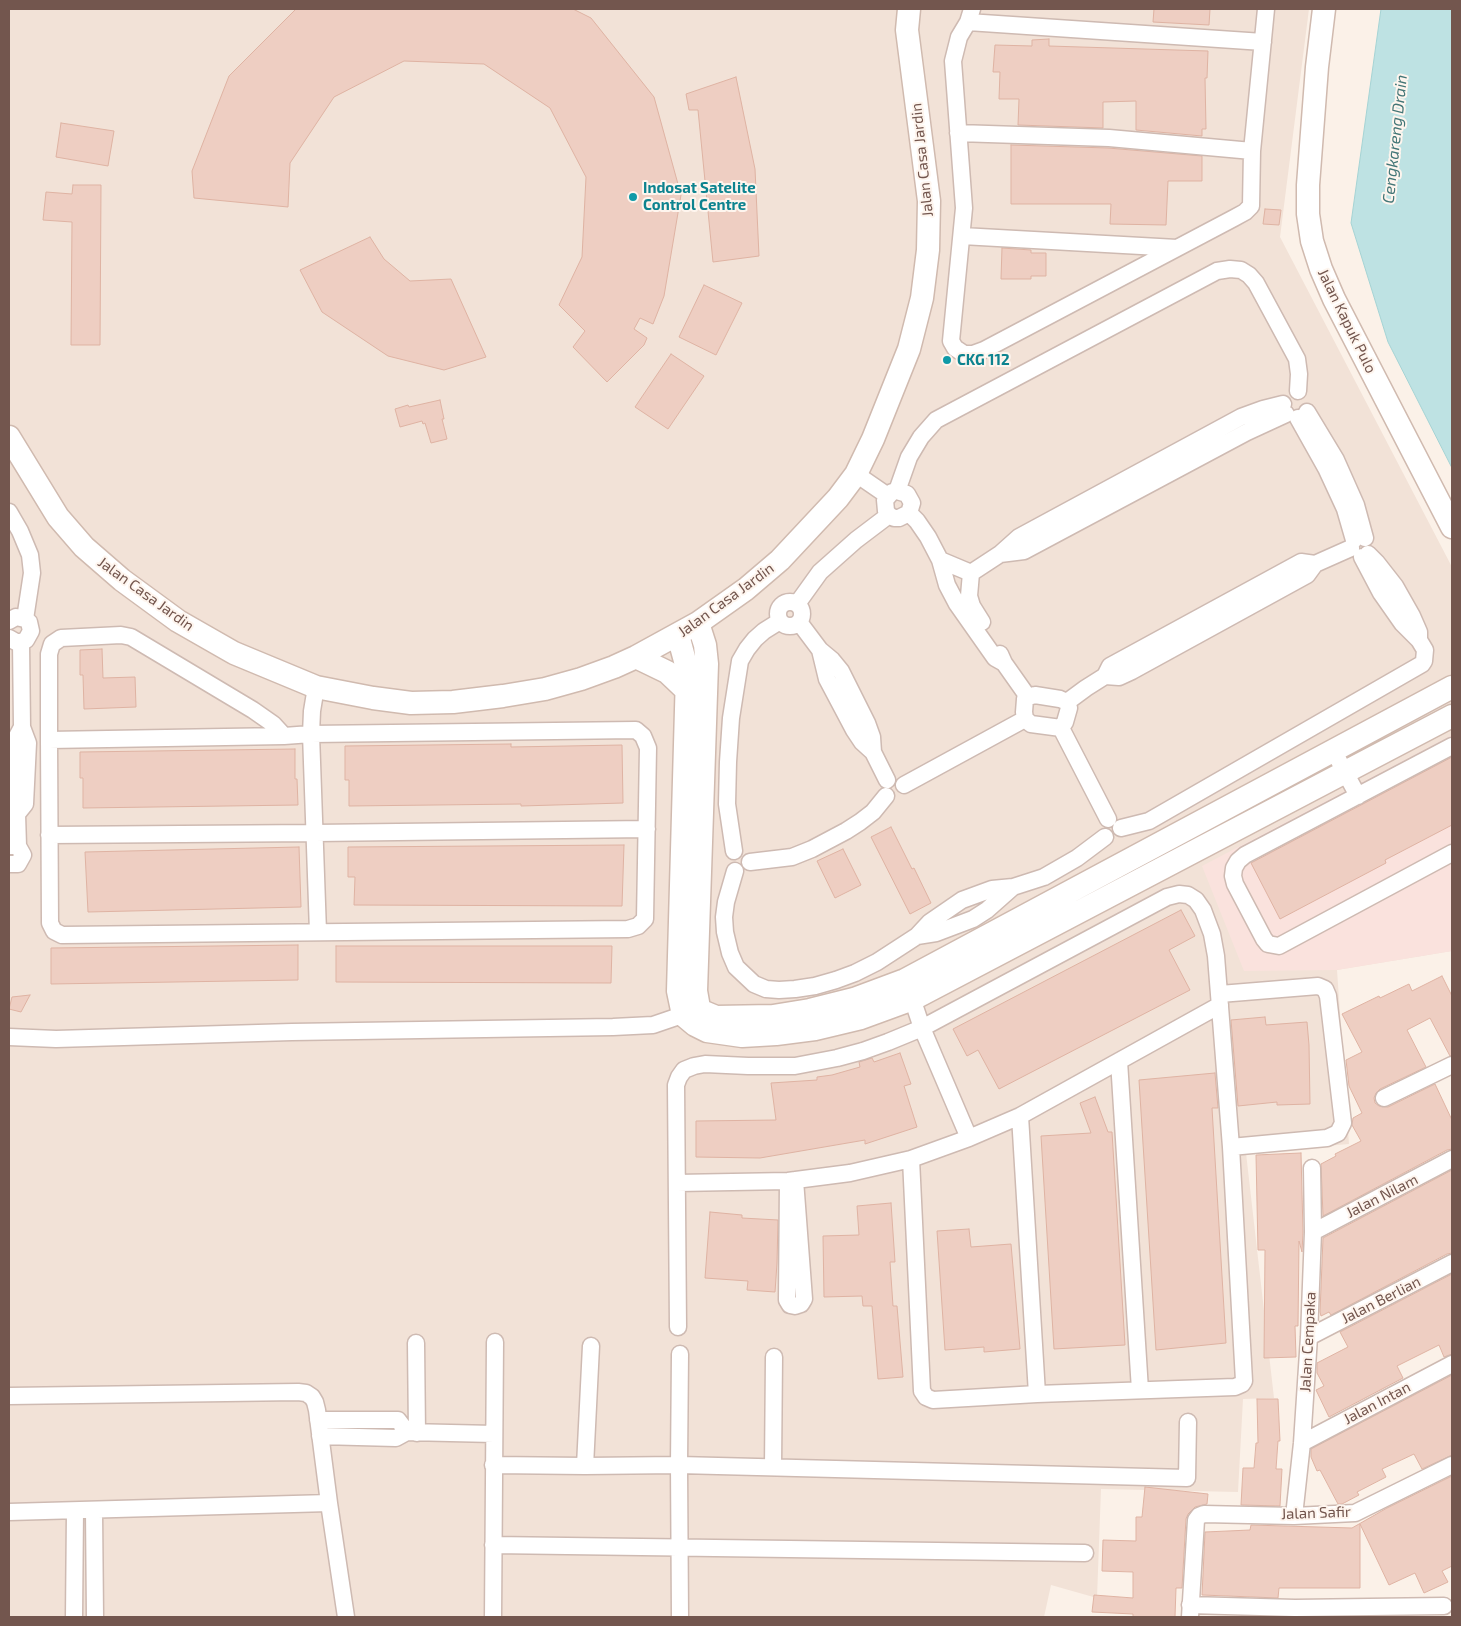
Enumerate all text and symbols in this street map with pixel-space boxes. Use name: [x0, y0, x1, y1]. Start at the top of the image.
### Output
water label: Cengkareng Drain: [1379, 74, 1411, 204]
street label: Jalan Casa Jardin: [907, 102, 937, 218]
place label: Indosat Satelite Control Centre: [643, 179, 756, 214]
marker: Indosat Satelite Control Centre: [627, 191, 639, 203]
street label: Jalan Kapuk Pulo: [1314, 266, 1380, 376]
place label: CKG 112: [957, 351, 1010, 369]
marker: CKG 112: [941, 354, 953, 366]
street label: Jalan Casa Jardin: [94, 553, 198, 635]
street label: Jalan Casa Jardin: [674, 559, 778, 641]
street label: Jalan Nilam: [1343, 1170, 1421, 1222]
street label: Jalan Berlian: [1338, 1272, 1424, 1328]
street label: Jalan Cempaka: [1296, 1291, 1320, 1393]
street label: Jalan Intan: [1340, 1378, 1414, 1428]
street label: Jalan Safir: [1281, 1503, 1351, 1523]

